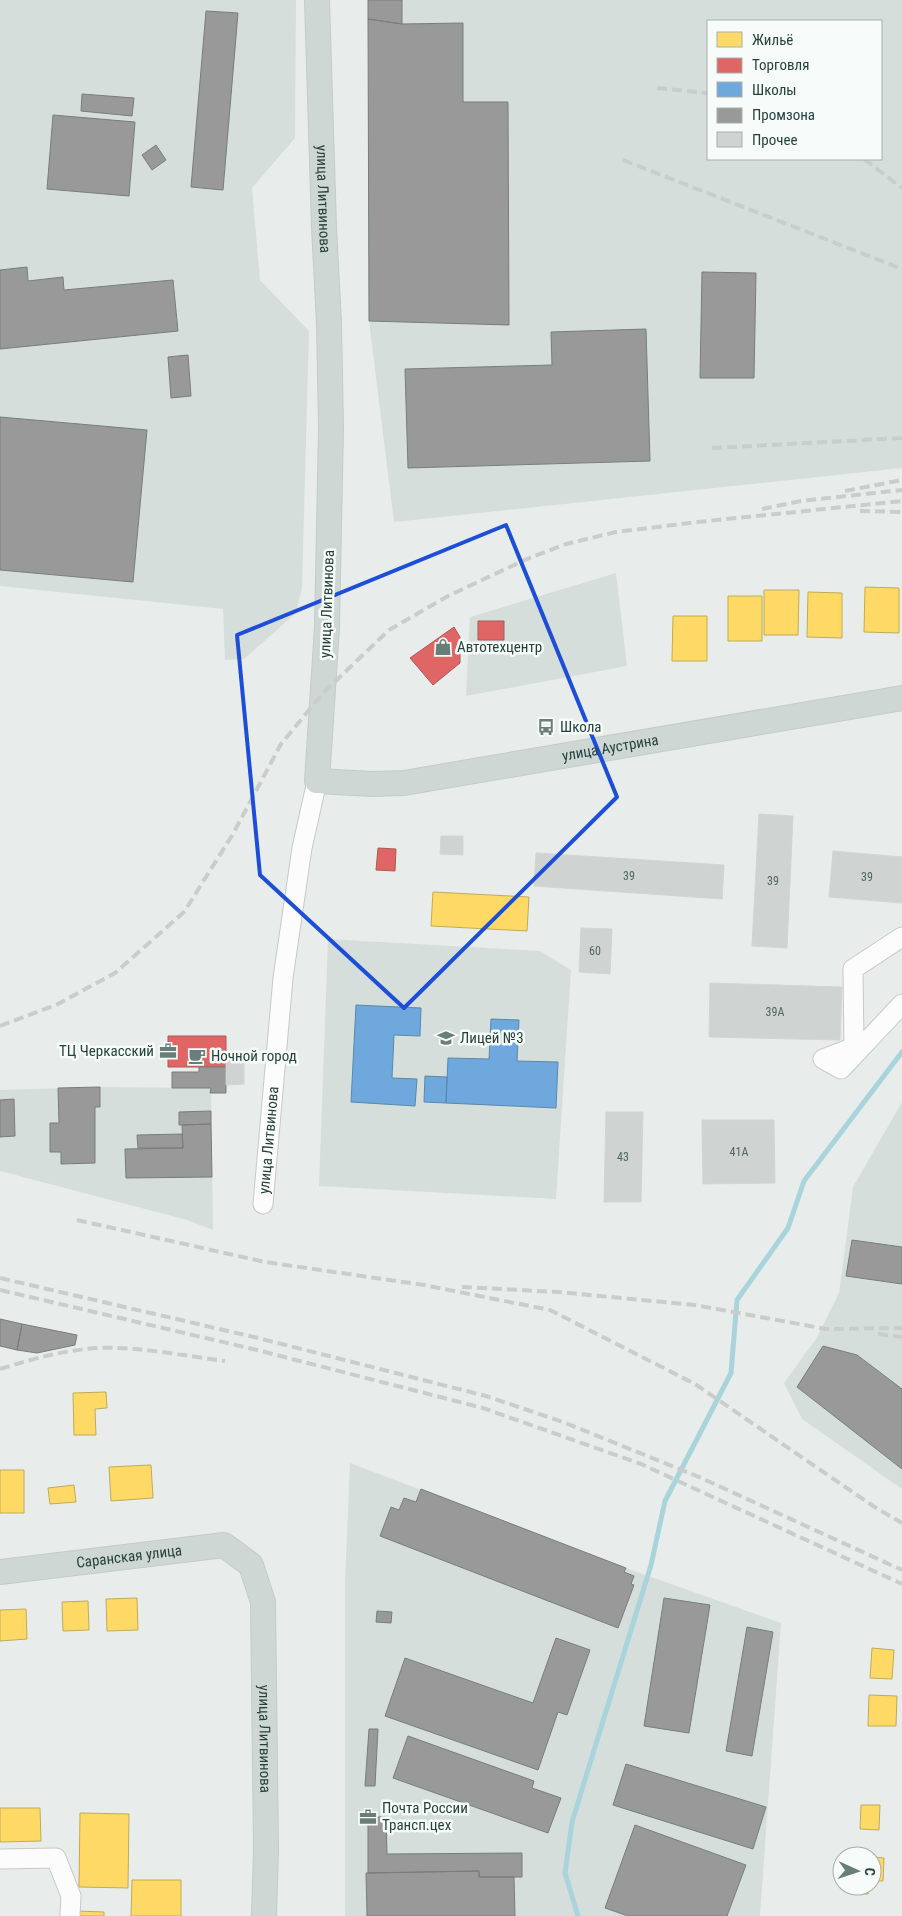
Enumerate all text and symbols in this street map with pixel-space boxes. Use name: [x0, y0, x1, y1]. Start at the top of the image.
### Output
legend: [707, 20, 882, 160]
text: Жильё: [752, 31, 793, 49]
text: Торговля: [752, 56, 809, 74]
text: Школы: [752, 81, 797, 99]
text: Промзона: [752, 106, 815, 124]
text: Прочее: [752, 131, 798, 149]
street label: улица Литвинова: [312, 145, 334, 253]
street label: улица Литвинова: [316, 550, 338, 658]
shop icon: Автотехцентр: [433, 637, 453, 657]
place label: Автотехцентр: [457, 638, 542, 656]
bus stop icon: Школа: [536, 717, 556, 737]
place label: Школа: [560, 718, 602, 736]
street label: улица Аустрина: [561, 731, 660, 765]
house number: 39: [623, 869, 635, 883]
house number: 39: [861, 870, 873, 884]
house number: 39: [767, 874, 779, 888]
house number: 60: [589, 944, 601, 958]
house number: 39А: [766, 1005, 784, 1019]
school or university icon: Лицей №3: [436, 1028, 456, 1048]
place label: Лицей №3: [460, 1029, 524, 1047]
office icon: ТЦ Черкасский: [158, 1041, 178, 1061]
place label: ТЦ Черкасский: [59, 1042, 154, 1060]
cafe icon: Ночной город: [187, 1046, 207, 1066]
place label: Ночной город: [211, 1047, 297, 1065]
street label: улица Литвинова: [255, 1086, 282, 1195]
house number: 41А: [730, 1145, 748, 1159]
house number: 43: [617, 1150, 629, 1164]
street label: Саранская улица: [75, 1541, 183, 1572]
street label: улица Литвинова: [255, 1685, 274, 1793]
place label: Почта России Трансп.цех: [382, 1799, 468, 1834]
office icon: Почта России Трансп.цех: [358, 1807, 378, 1827]
north arrow: [832, 1846, 882, 1896]
text: С: [862, 1867, 878, 1876]

